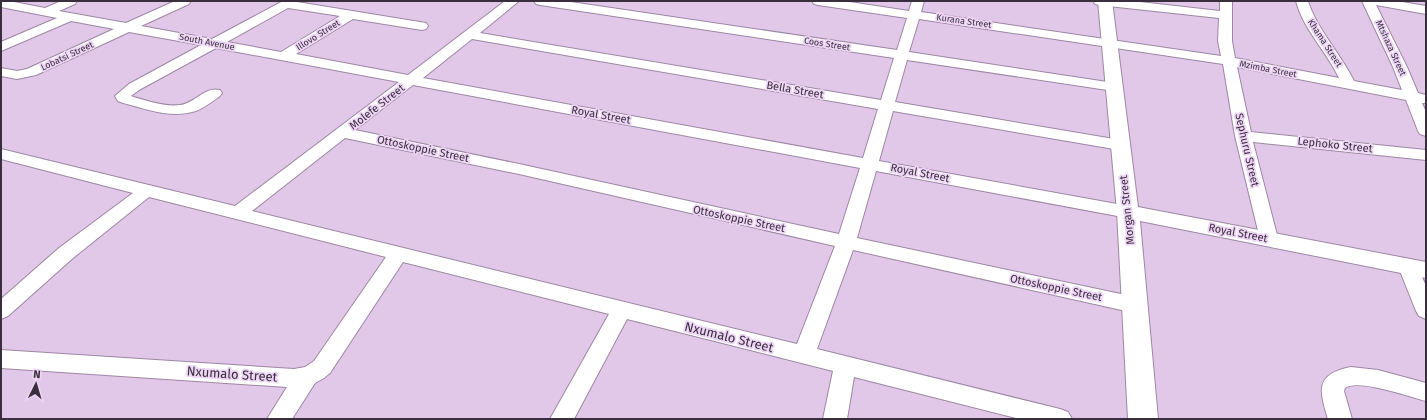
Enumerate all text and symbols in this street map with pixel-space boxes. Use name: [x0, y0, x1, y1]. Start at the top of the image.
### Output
street label: Kurana Street: [936, 12, 993, 30]
street label: Illovo Street: [294, 17, 342, 52]
street label: Khama Street: [1306, 17, 1345, 69]
street label: Mtshaza Street: [1374, 19, 1409, 78]
street label: South Avenue: [178, 32, 236, 52]
street label: Coos Street: [803, 35, 851, 53]
street label: Lobatsi Street: [39, 39, 95, 72]
street label: Mzimba Street: [1239, 59, 1298, 80]
street label: Bella Street: [765, 79, 825, 101]
street label: Molefe Street: [347, 81, 407, 133]
street label: Royal Street: [570, 103, 632, 127]
street label: Sephuru Street: [1232, 112, 1262, 188]
street label: Ottoskoppie Street: [376, 133, 470, 165]
street label: Lephoko Street: [1297, 135, 1373, 155]
street label: Royal Street: [889, 161, 951, 185]
street label: Morgan Street: [1117, 175, 1137, 245]
street label: Ottoskoppie Street: [692, 203, 786, 235]
street label: Royal Street: [1207, 221, 1269, 245]
street label: Ottoskoppie Street: [1009, 272, 1103, 304]
street label: Nxumalo Street: [683, 319, 775, 355]
street label: Nxumalo Street: [186, 363, 278, 385]
north arrow: [16, 364, 56, 404]
text: N: [33, 368, 41, 381]

